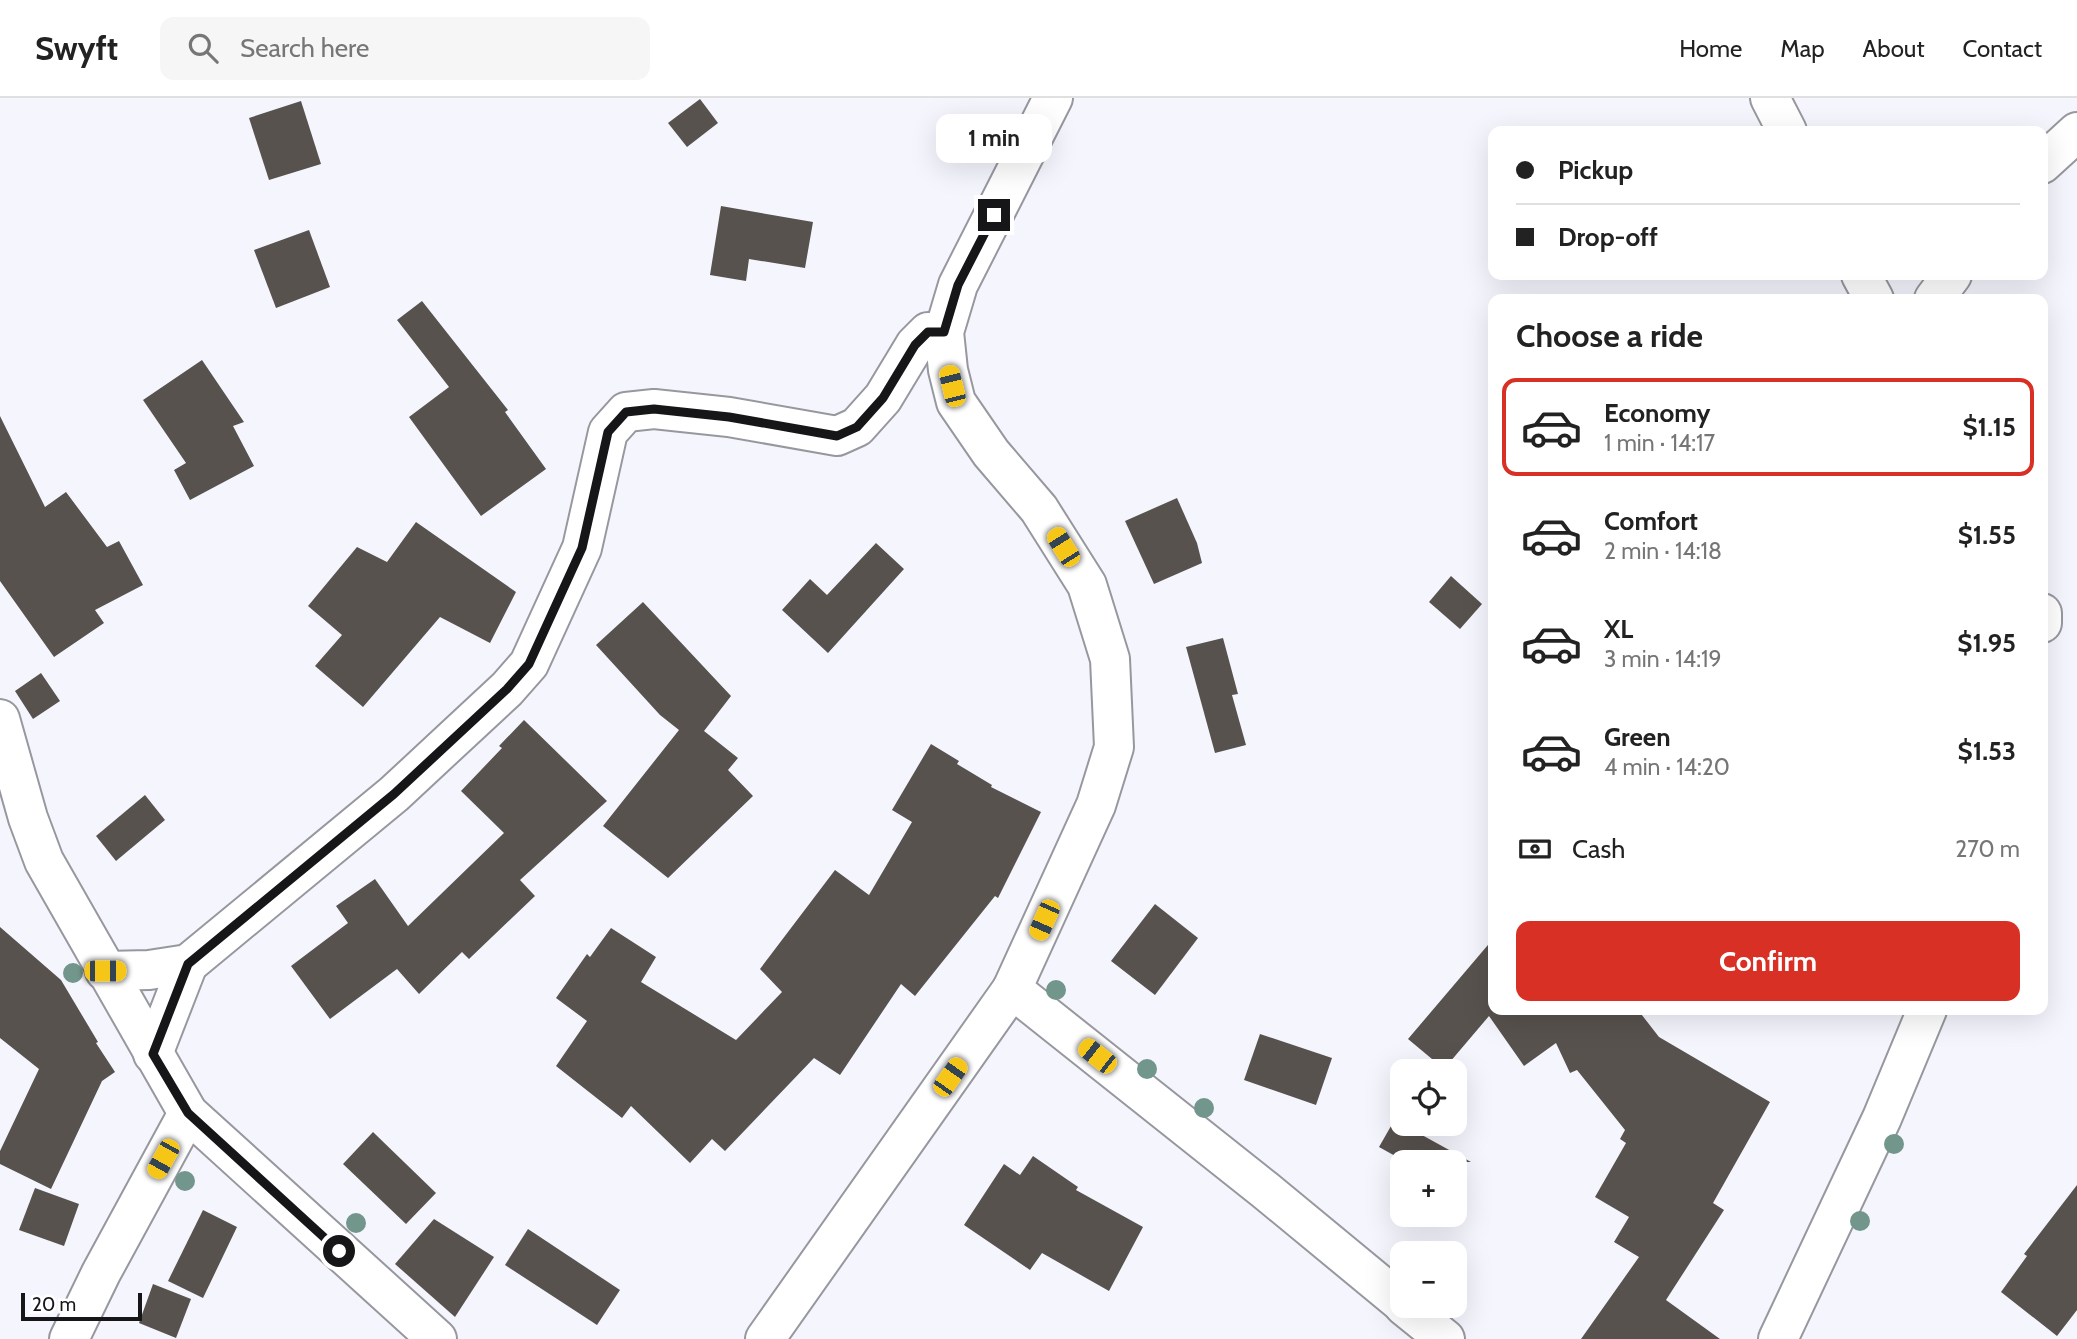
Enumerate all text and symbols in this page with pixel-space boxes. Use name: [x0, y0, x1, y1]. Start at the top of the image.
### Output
search box: [160, 17, 650, 80]
text: Swyft: [35, 28, 118, 68]
icon: search: [184, 29, 222, 67]
text: Search here: [240, 32, 369, 64]
text: Home: [1679, 34, 1742, 63]
text: Map: [1780, 34, 1825, 63]
text: About: [1863, 34, 1925, 63]
text: Contact: [1963, 34, 2042, 63]
callout: 1 min: [936, 114, 1052, 162]
text: 1 min: [968, 124, 1020, 152]
text: Pickup: [1558, 154, 1633, 186]
route end: [978, 199, 1010, 231]
text: Drop-off: [1558, 221, 1658, 253]
text: Choose a ride: [1516, 316, 1703, 355]
car: [937, 363, 968, 409]
icon: car: [1520, 396, 1583, 459]
text: Economy: [1604, 397, 1710, 429]
text: $1.15: [1962, 411, 2016, 443]
text: 1 min · 14:17: [1604, 429, 1715, 457]
icon: car: [1520, 504, 1583, 567]
text: Comfort: [1604, 505, 1698, 537]
text: $1.55: [1958, 519, 2016, 551]
car: [1043, 524, 1084, 570]
text: 2 min · 14:18: [1604, 537, 1722, 565]
icon: car: [1520, 612, 1583, 675]
text: XL: [1604, 613, 1633, 645]
text: $1.95: [1957, 627, 2016, 659]
text: 3 min · 14:19: [1604, 645, 1721, 673]
icon: car: [1520, 720, 1583, 783]
text: Green: [1604, 721, 1671, 753]
text: $1.53: [1958, 735, 2016, 767]
text: 4 min · 14:20: [1604, 753, 1730, 781]
icon: cash: [1516, 830, 1554, 868]
text: Cash: [1572, 833, 1625, 865]
text: 270 m: [1955, 835, 2020, 863]
car: [1026, 897, 1063, 943]
button: Confirm: [1516, 921, 2020, 1001]
car: [85, 961, 127, 982]
car: [1074, 1035, 1121, 1077]
car: [930, 1054, 971, 1100]
map controls: [1390, 1059, 1467, 1318]
button: locate: [1390, 1059, 1467, 1136]
car: [144, 1136, 183, 1182]
button: +: [1390, 1150, 1467, 1227]
route start: [323, 1235, 355, 1267]
button: −: [1390, 1241, 1467, 1318]
scale bar: [21, 1290, 142, 1322]
text: 20 m: [32, 1293, 76, 1316]

